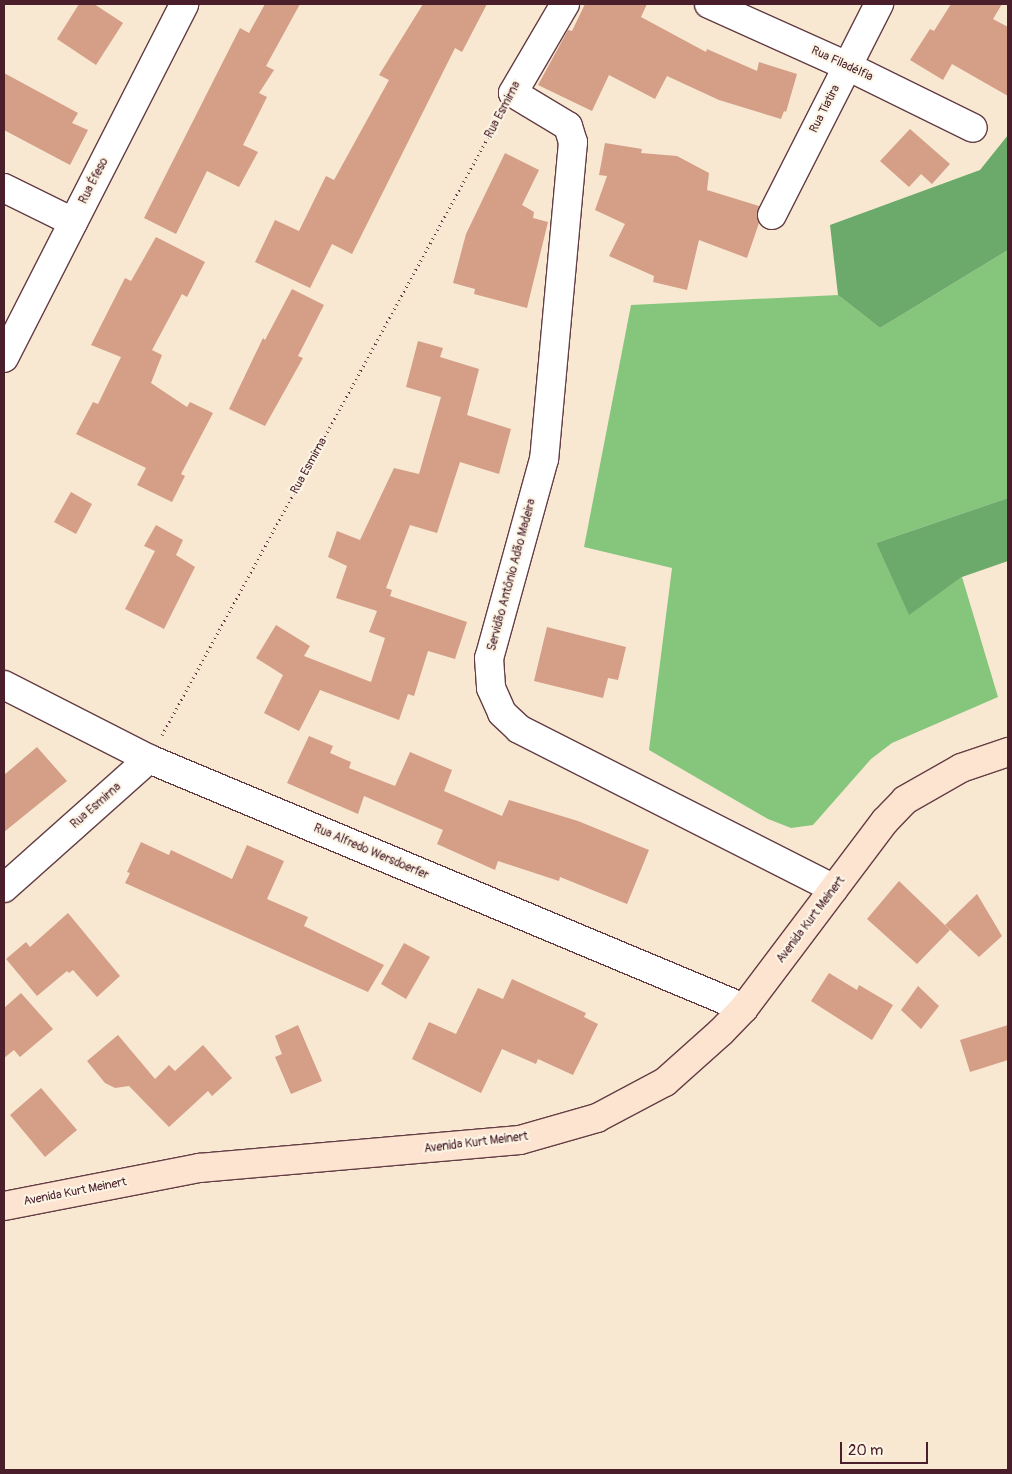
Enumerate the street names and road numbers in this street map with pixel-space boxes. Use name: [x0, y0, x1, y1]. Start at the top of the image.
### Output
street label: Rua Filadélfia: [809, 43, 875, 85]
street label: Rua Esmirna: [482, 79, 524, 141]
street label: Rua Tiatira: [807, 83, 843, 135]
street label: Rua Éfeso: [76, 156, 112, 206]
street label: Rua Esmirna: [288, 435, 330, 497]
street label: Servidão Antônio Adão Madeira: [485, 497, 539, 653]
street label: Rua Esmirna: [68, 780, 124, 832]
street label: Rua Alfredo Wersdoerfer: [311, 821, 431, 883]
street label: Avenida Kurt Meinert: [774, 874, 848, 966]
street label: Avenida Kurt Meinert: [423, 1129, 529, 1157]
street label: Avenida Kurt Meinert: [22, 1175, 128, 1209]

